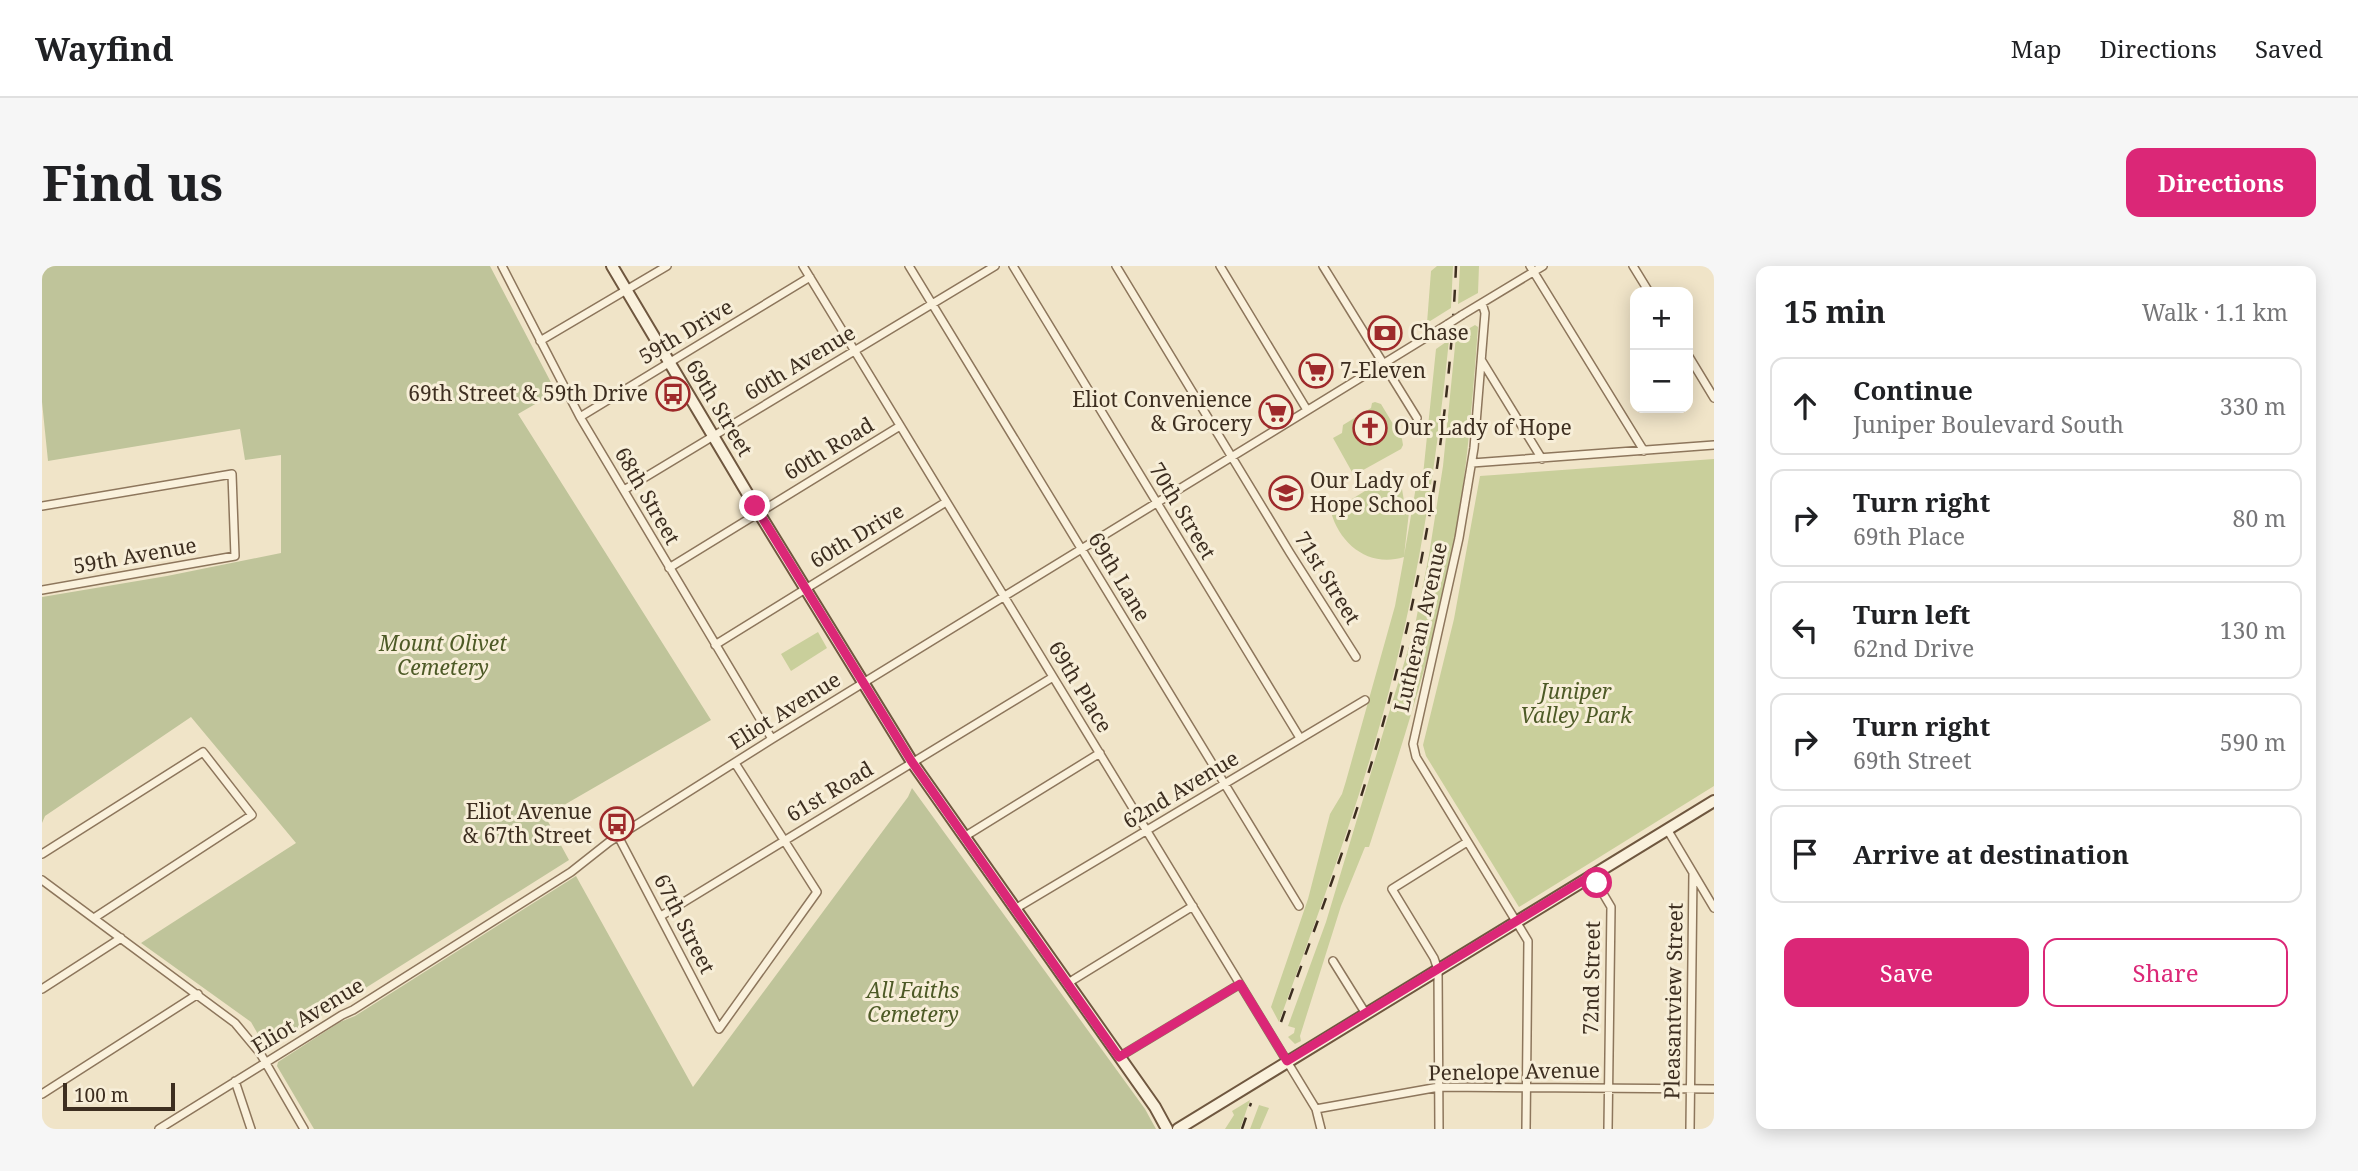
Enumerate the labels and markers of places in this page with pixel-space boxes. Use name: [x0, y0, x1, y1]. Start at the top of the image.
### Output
bank icon: Chase: [1366, 314, 1404, 352]
place label: Chase: [1410, 318, 1469, 346]
supermarket icon: 7-Eleven: [1297, 352, 1335, 390]
place label: 7-Eleven: [1340, 356, 1426, 384]
bus stop icon: 69th Street & 59th Drive: [654, 375, 692, 413]
place label: 69th Street & 59th Drive: [408, 379, 648, 407]
place label: Eliot Convenience & Grocery: [1072, 385, 1252, 437]
supermarket icon: Eliot Convenience & Grocery: [1257, 393, 1295, 431]
church icon: Our Lady of Hope: [1351, 409, 1389, 447]
place label: Our Lady of Hope: [1394, 413, 1572, 441]
place label: Our Lady of Hope School: [1310, 466, 1435, 518]
school or university icon: Our Lady of Hope School: [1267, 474, 1305, 512]
place label: Eliot Avenue & 67th Street: [463, 797, 592, 849]
bus stop icon: Eliot Avenue & 67th Street: [598, 805, 636, 843]

